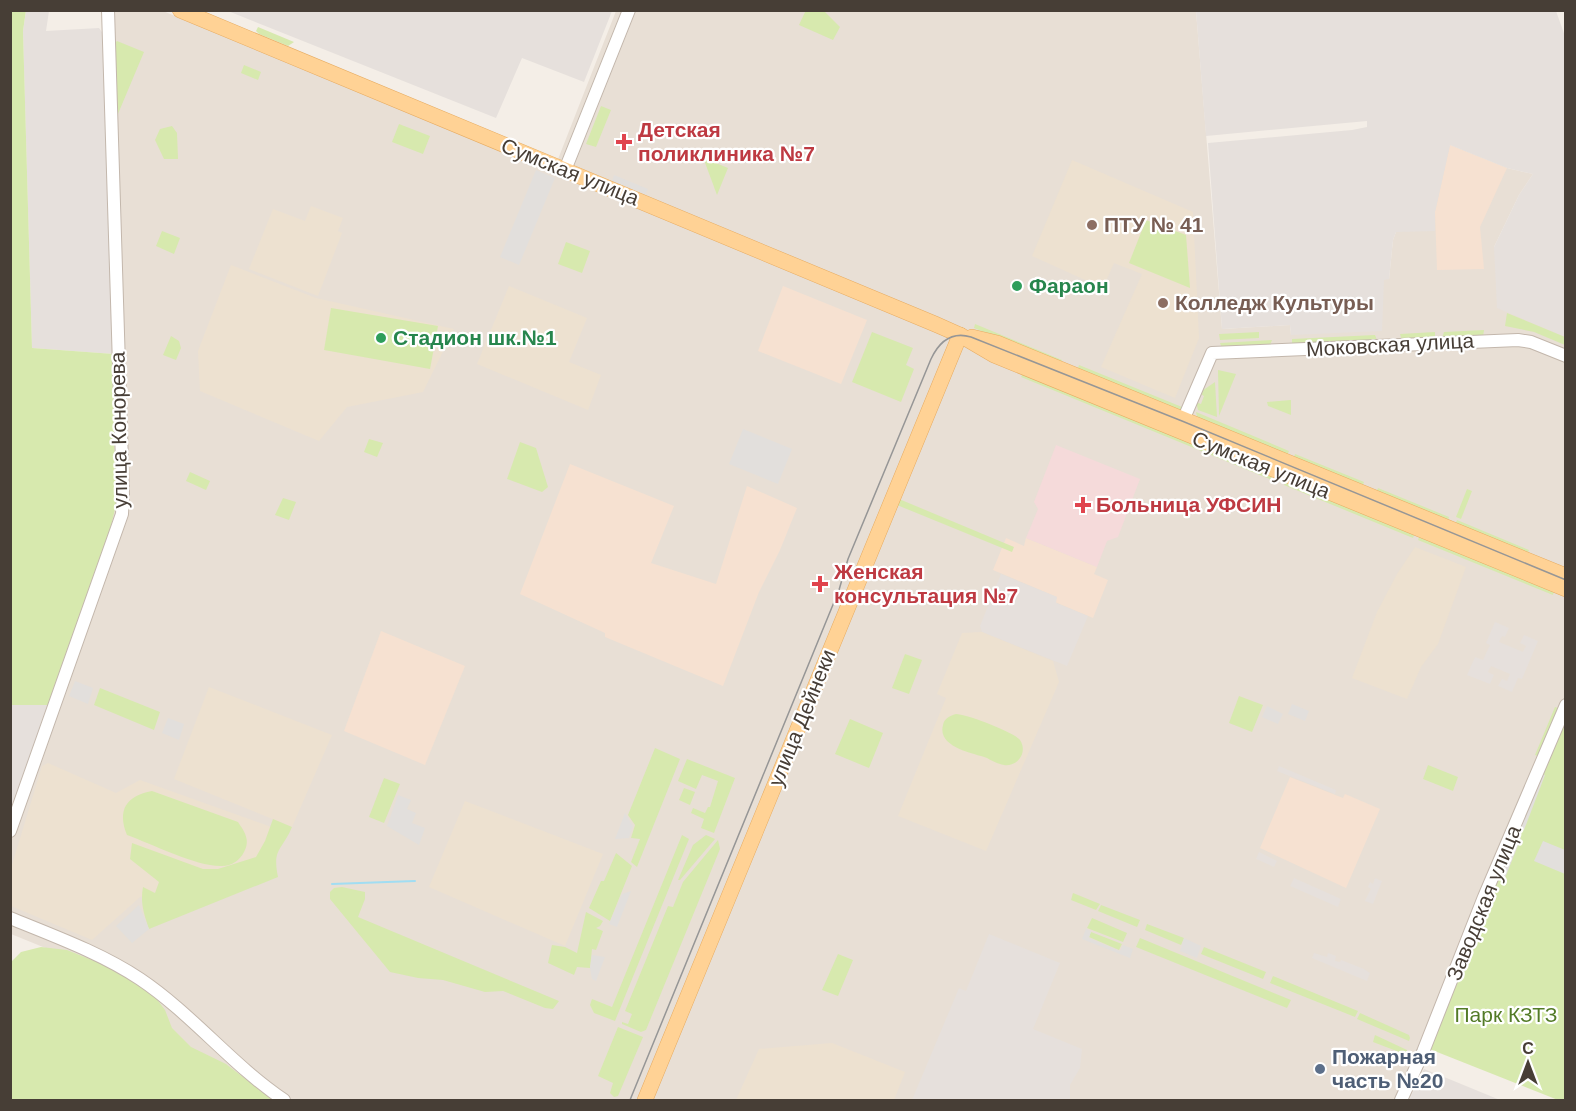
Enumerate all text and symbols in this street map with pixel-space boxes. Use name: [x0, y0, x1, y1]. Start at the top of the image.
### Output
place label: Детская поликлиника №7: [638, 118, 815, 165]
street label: Сумская улица: [498, 133, 643, 210]
marker: Детская поликлиника №7: [615, 133, 633, 151]
place label: ПТУ № 41: [1104, 213, 1204, 236]
marker: ПТУ № 41: [1085, 218, 1099, 232]
place label: Фараон: [1029, 274, 1109, 297]
marker: Фараон: [1010, 279, 1024, 293]
place label: Колледж Культуры: [1175, 291, 1374, 314]
marker: Колледж Культуры: [1156, 296, 1170, 310]
place label: Стадион шк.№1: [393, 326, 557, 349]
street label: Моковская улица: [1305, 329, 1475, 360]
marker: Стадион шк.№1: [374, 331, 388, 345]
street label: улица Конорева: [106, 351, 131, 509]
street label: Сумская улица: [1189, 426, 1334, 503]
place label: Больница УФСИН: [1096, 493, 1282, 516]
marker: Больница УФСИН: [1074, 496, 1092, 514]
place label: Женская консультация №7: [833, 560, 1018, 607]
marker: Женская консультация №7: [811, 575, 829, 593]
street label: улица Дейнеки: [764, 646, 839, 790]
street label: Заводская улица: [1442, 821, 1525, 984]
park label: Парк КЗТЗ: [1455, 1003, 1557, 1026]
north arrow: [1498, 1033, 1558, 1093]
text: С: [1522, 1040, 1534, 1057]
place label: Пожарная часть №20: [1332, 1045, 1443, 1092]
marker: Пожарная часть №20: [1313, 1062, 1327, 1076]

